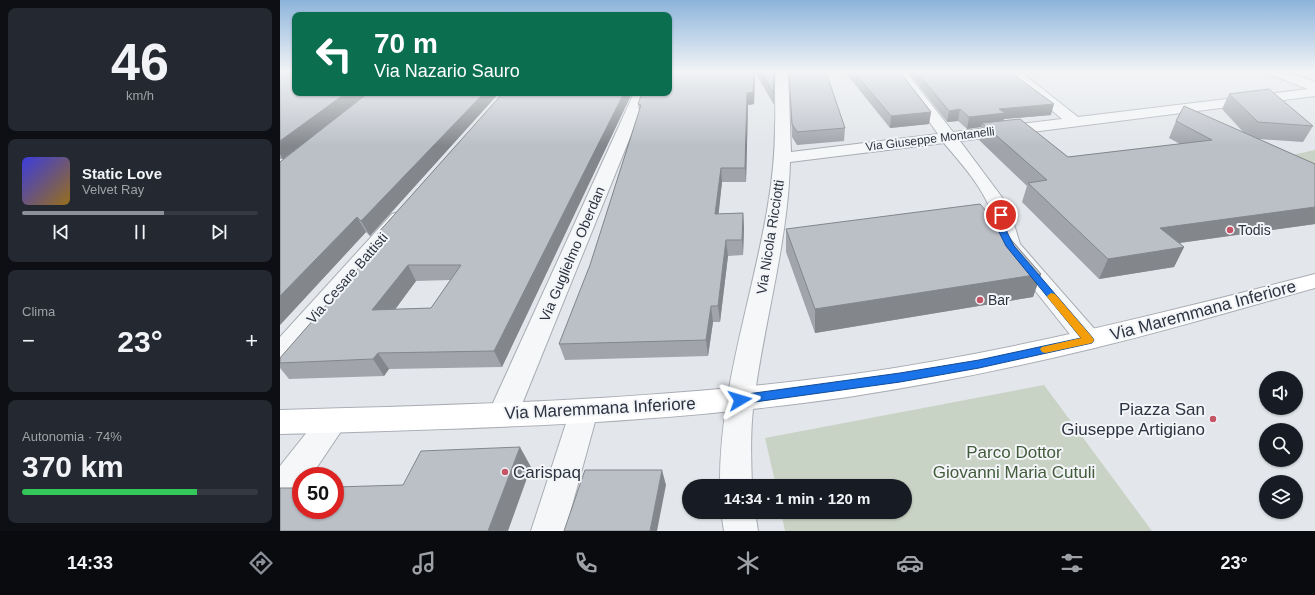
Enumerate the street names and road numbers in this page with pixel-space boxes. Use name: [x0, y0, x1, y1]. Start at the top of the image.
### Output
street label: Via Giuseppe Montanelli: [865, 124, 995, 154]
street label: Via Nicola Ricciotti: [753, 179, 787, 295]
street label: Via Guglielmo Oberdan: [536, 184, 608, 324]
street label: Via Cesare Battisti: [303, 229, 391, 327]
street label: Via Maremmana Inferiore: [1108, 277, 1298, 344]
street label: Via Maremmana Inferiore: [504, 394, 696, 423]

